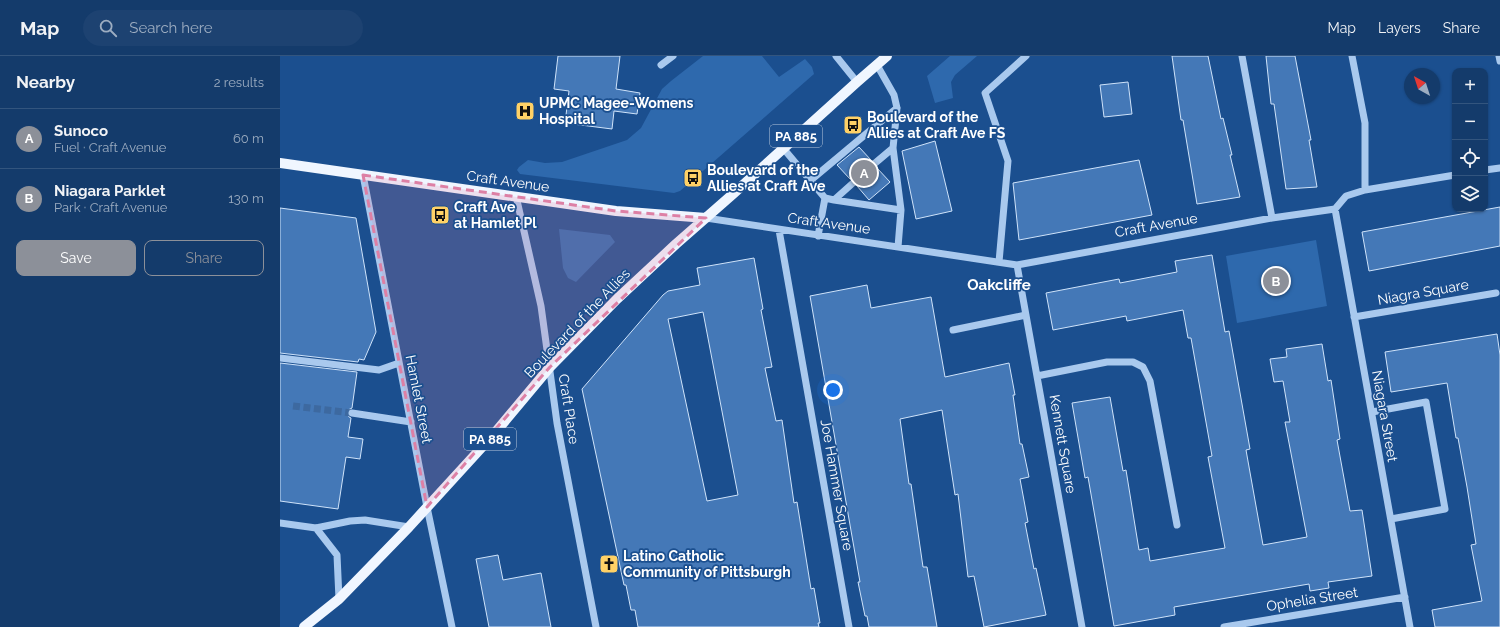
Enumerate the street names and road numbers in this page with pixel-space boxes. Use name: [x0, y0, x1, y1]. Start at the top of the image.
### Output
road number: PA 885: [770, 125, 822, 147]
street label: Craft Avenue: [465, 167, 551, 195]
street label: Craft Avenue: [786, 209, 872, 237]
street label: Craft Avenue: [1113, 210, 1199, 240]
street label: Boulevard of the Allies: [521, 265, 633, 381]
street label: Niagra Square: [1376, 276, 1470, 308]
street label: Hamlet Street: [403, 353, 435, 445]
street label: Niagara Street: [1369, 369, 1401, 463]
street label: Craft Place: [556, 373, 582, 445]
street label: Kennett Square: [1046, 393, 1080, 495]
street label: Joe Hammer Square: [818, 418, 856, 552]
road number: PA 885: [464, 428, 516, 450]
street label: Ophelia Street: [1265, 584, 1359, 614]

